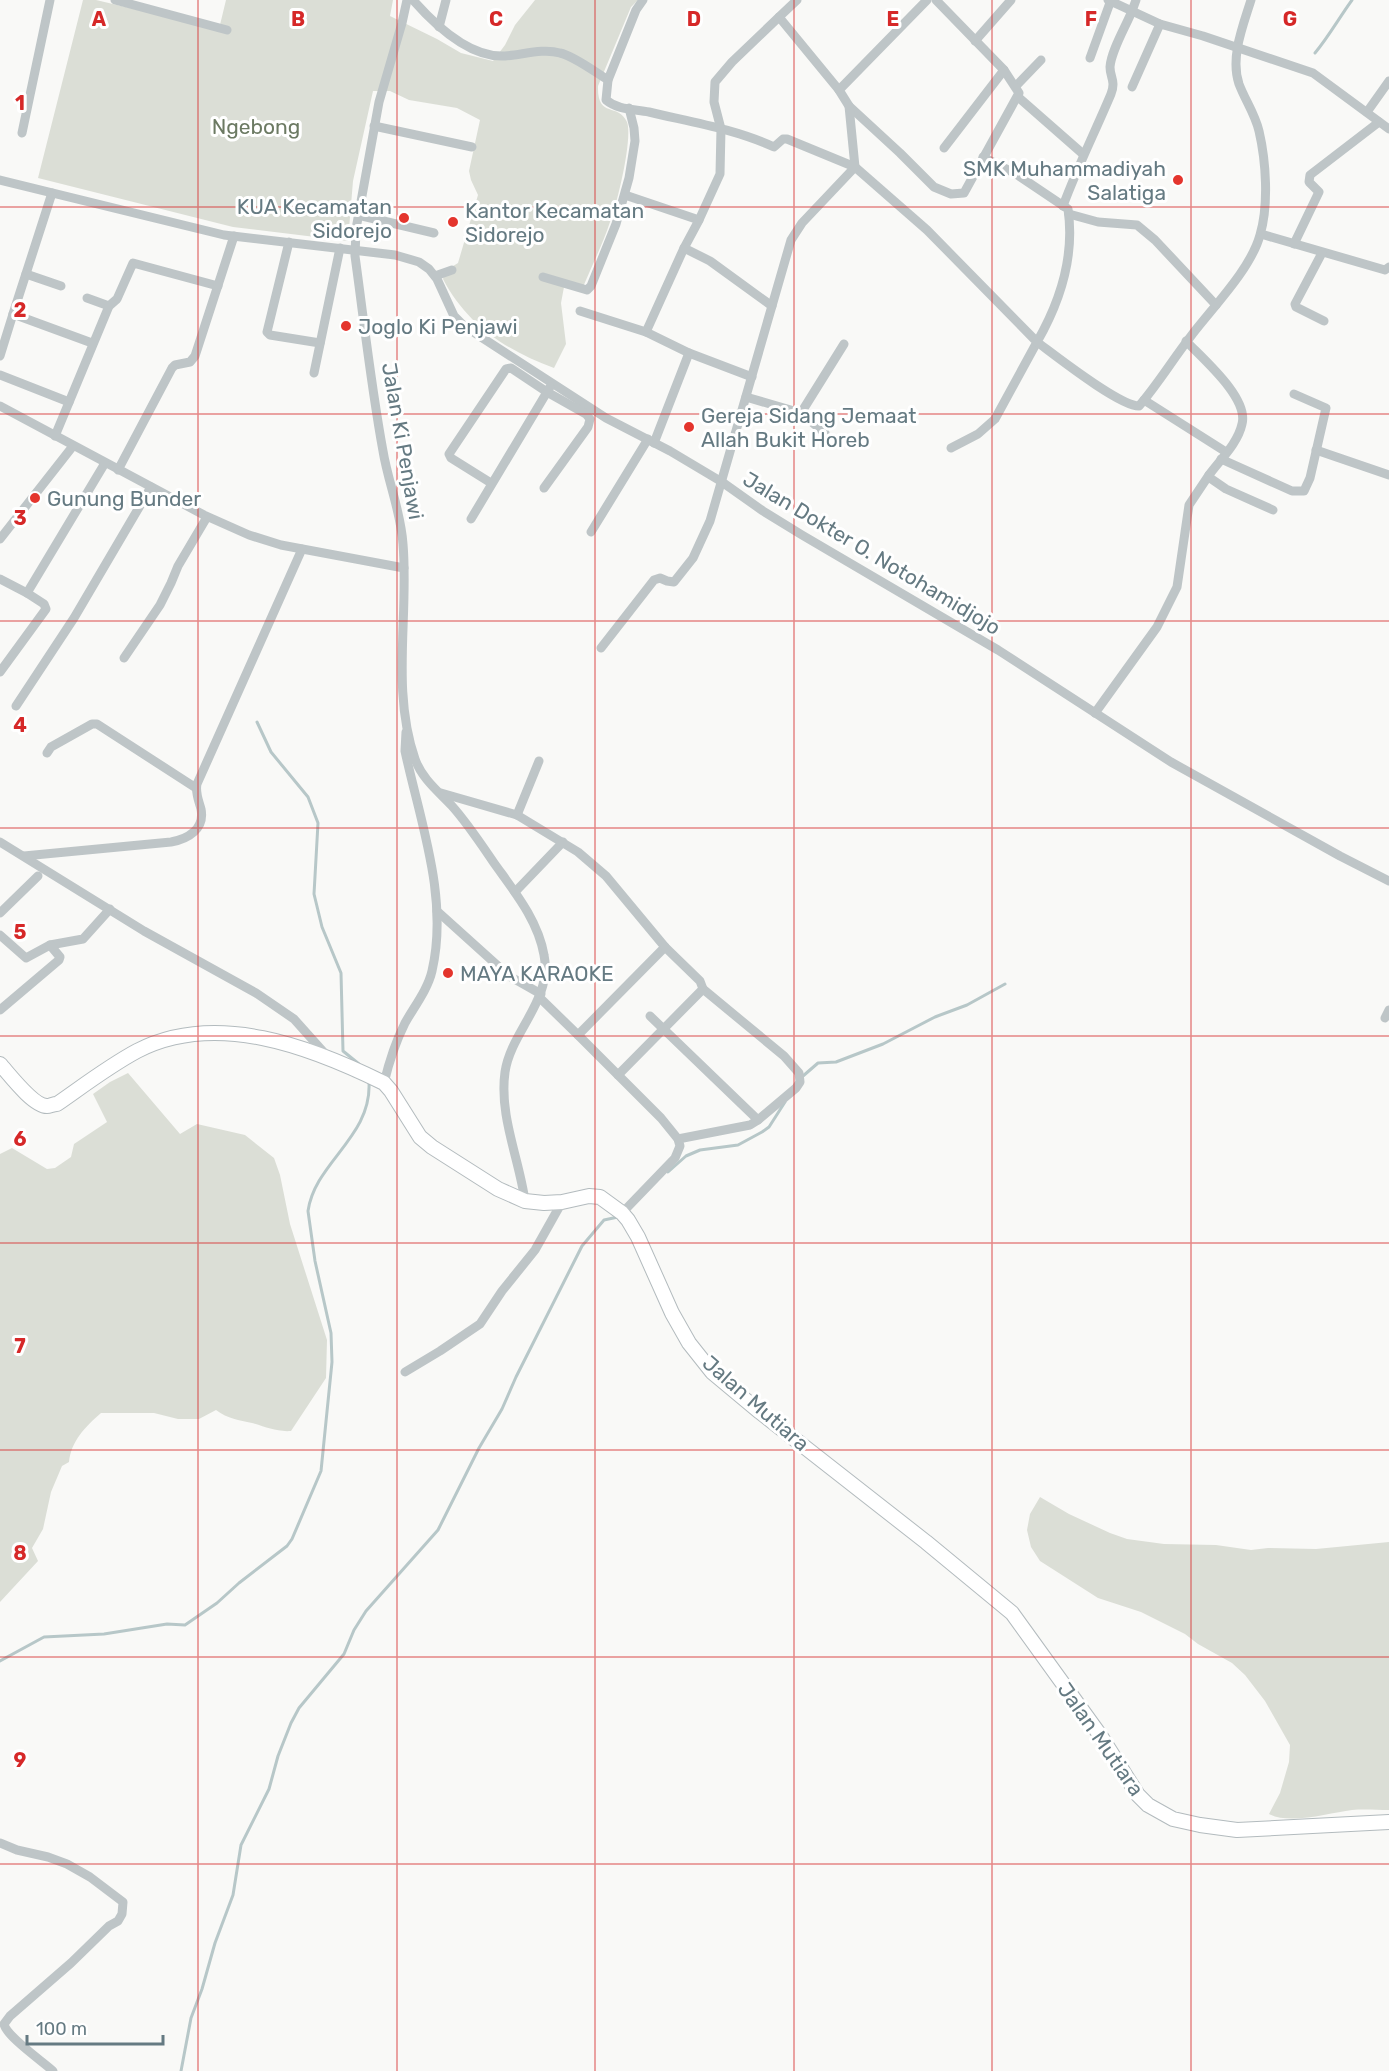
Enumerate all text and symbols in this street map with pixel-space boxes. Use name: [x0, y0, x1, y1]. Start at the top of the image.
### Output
text: A: [92, 7, 107, 31]
text: B: [291, 7, 305, 31]
text: C: [489, 7, 503, 31]
text: D: [687, 7, 701, 31]
text: E: [887, 7, 899, 31]
text: F: [1085, 7, 1097, 31]
text: G: [1283, 7, 1297, 31]
text: 1: [15, 91, 25, 115]
park label: Ngebong: [212, 114, 300, 139]
place label: SMK Muhammadiyah Salatiga: [963, 156, 1166, 205]
marker: SMK Muhammadiyah Salatiga: [1171, 173, 1185, 187]
place label: KUA Kecamatan Sidorejo: [237, 194, 392, 243]
place label: Kantor Kecamatan Sidorejo: [465, 198, 644, 247]
marker: KUA Kecamatan Sidorejo: [397, 211, 411, 225]
marker: Kantor Kecamatan Sidorejo: [446, 215, 460, 229]
text: 2: [14, 298, 27, 322]
place label: Joglo Ki Penjawi: [358, 314, 518, 339]
marker: Joglo Ki Penjawi: [339, 319, 353, 333]
street label: Jalan Ki Penjawi: [377, 361, 429, 521]
place label: Gereja Sidang Jemaat Allah Bukit Horeb: [701, 403, 916, 452]
marker: Gereja Sidang Jemaat Allah Bukit Horeb: [682, 420, 696, 434]
street label: Jalan Dokter O. Notohamidjojo: [739, 466, 1005, 640]
place label: Gunung Bunder: [47, 486, 201, 511]
marker: Gunung Bunder: [28, 491, 42, 505]
text: 3: [13, 506, 27, 530]
text: 4: [13, 713, 27, 737]
text: 5: [14, 920, 27, 944]
place label: MAYA KARAOKE: [460, 961, 614, 986]
marker: MAYA KARAOKE: [441, 966, 455, 980]
text: 6: [13, 1127, 27, 1151]
text: 7: [14, 1334, 26, 1358]
street label: Jalan Mutiara: [698, 1350, 814, 1456]
text: 8: [13, 1541, 27, 1565]
street label: Jalan Mutiara: [1053, 1677, 1149, 1801]
text: 9: [14, 1748, 27, 1772]
scale bar: [27, 2008, 164, 2046]
text: 100 m: [36, 2018, 87, 2040]

